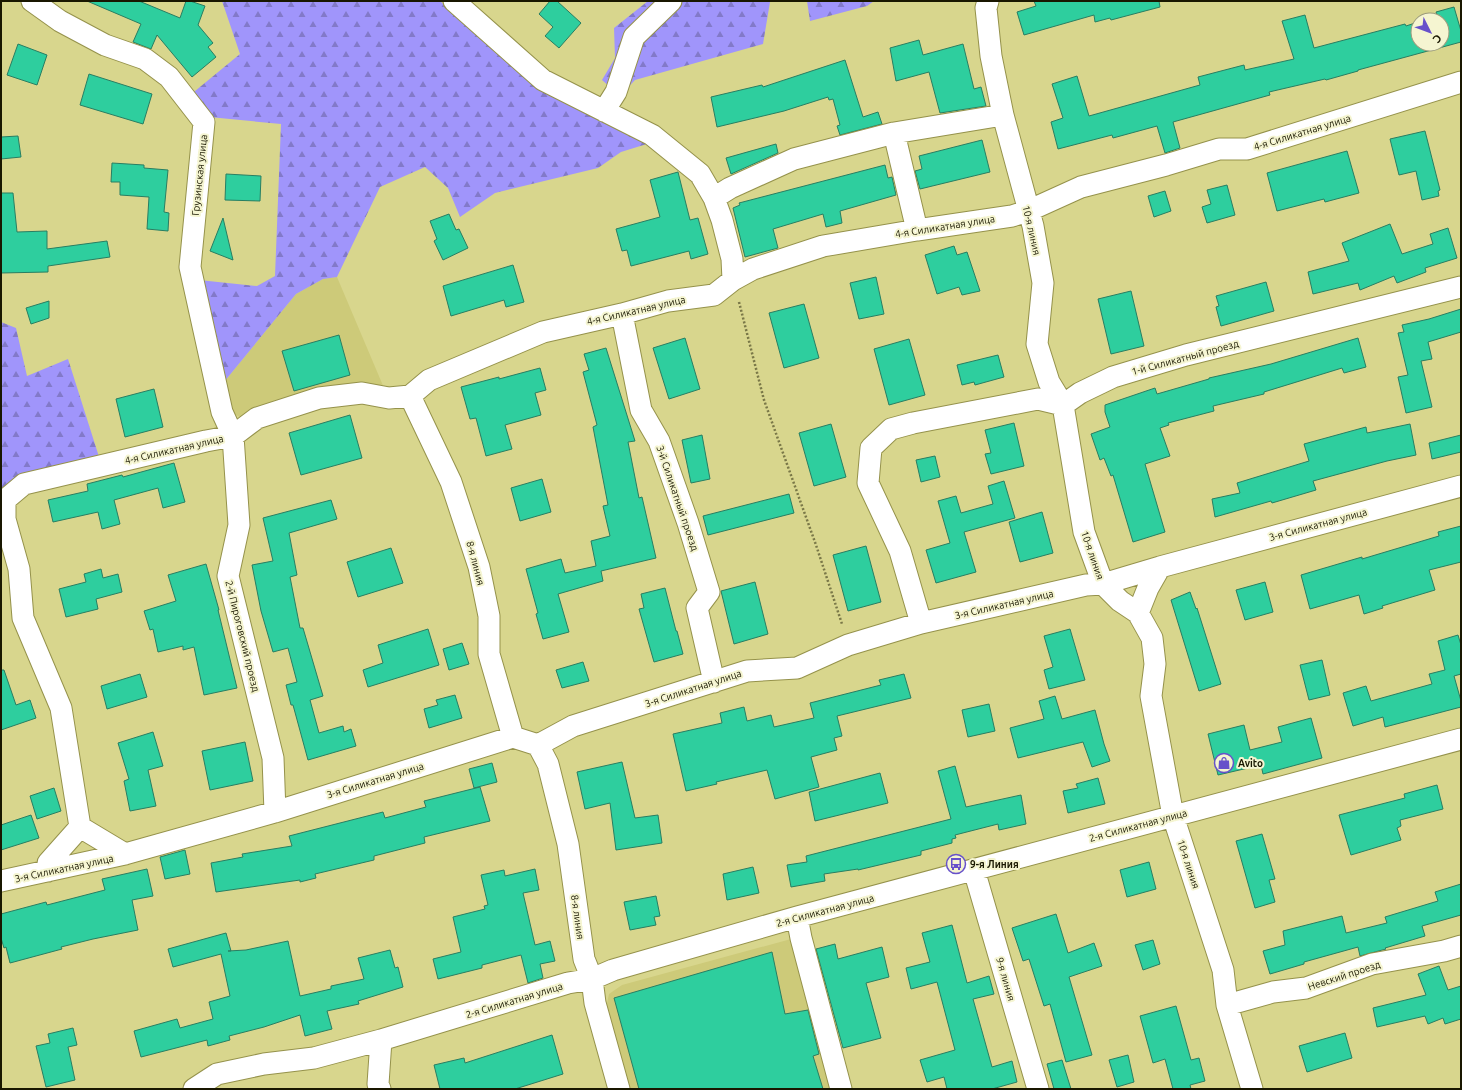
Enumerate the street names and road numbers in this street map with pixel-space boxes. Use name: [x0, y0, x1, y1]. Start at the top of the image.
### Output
street label: 4-я Силикатная улица: [1252, 112, 1352, 152]
street label: Грузинская улица: [190, 134, 209, 216]
street label: 10-я линия: [1020, 204, 1043, 256]
street label: 4-я Силикатная улица: [894, 213, 996, 240]
street label: 4-я Силикатная улица: [586, 294, 686, 327]
street label: 1-й Силикатный проезд: [1130, 338, 1240, 377]
street label: 4-я Силикатная улица: [124, 433, 224, 466]
street label: 3-й Силикатный проезд: [654, 444, 701, 552]
street label: 3-я Силикатная улица: [1268, 506, 1368, 543]
street label: 10-я линия: [1079, 529, 1106, 581]
street label: 8-я линия: [464, 540, 487, 586]
street label: 2-й Пироговский проезд: [223, 579, 262, 693]
street label: 3-я Силикатная улица: [954, 588, 1054, 621]
street label: 3-я Силикатная улица: [644, 668, 743, 709]
street label: 3-я Силикатная улица: [325, 760, 425, 800]
street label: 2-я Силикатная улица: [1088, 807, 1188, 844]
street label: 10-я линия: [1175, 838, 1202, 890]
street label: 3-я Силикатная улица: [14, 853, 115, 884]
street label: 2-я Силикатная улица: [775, 892, 875, 929]
street label: 8-я линия: [569, 894, 586, 940]
street label: 9-я линия: [994, 956, 1017, 1002]
street label: Невский проезд: [1307, 959, 1382, 992]
street label: 2-я Силикатная улица: [464, 980, 564, 1020]

